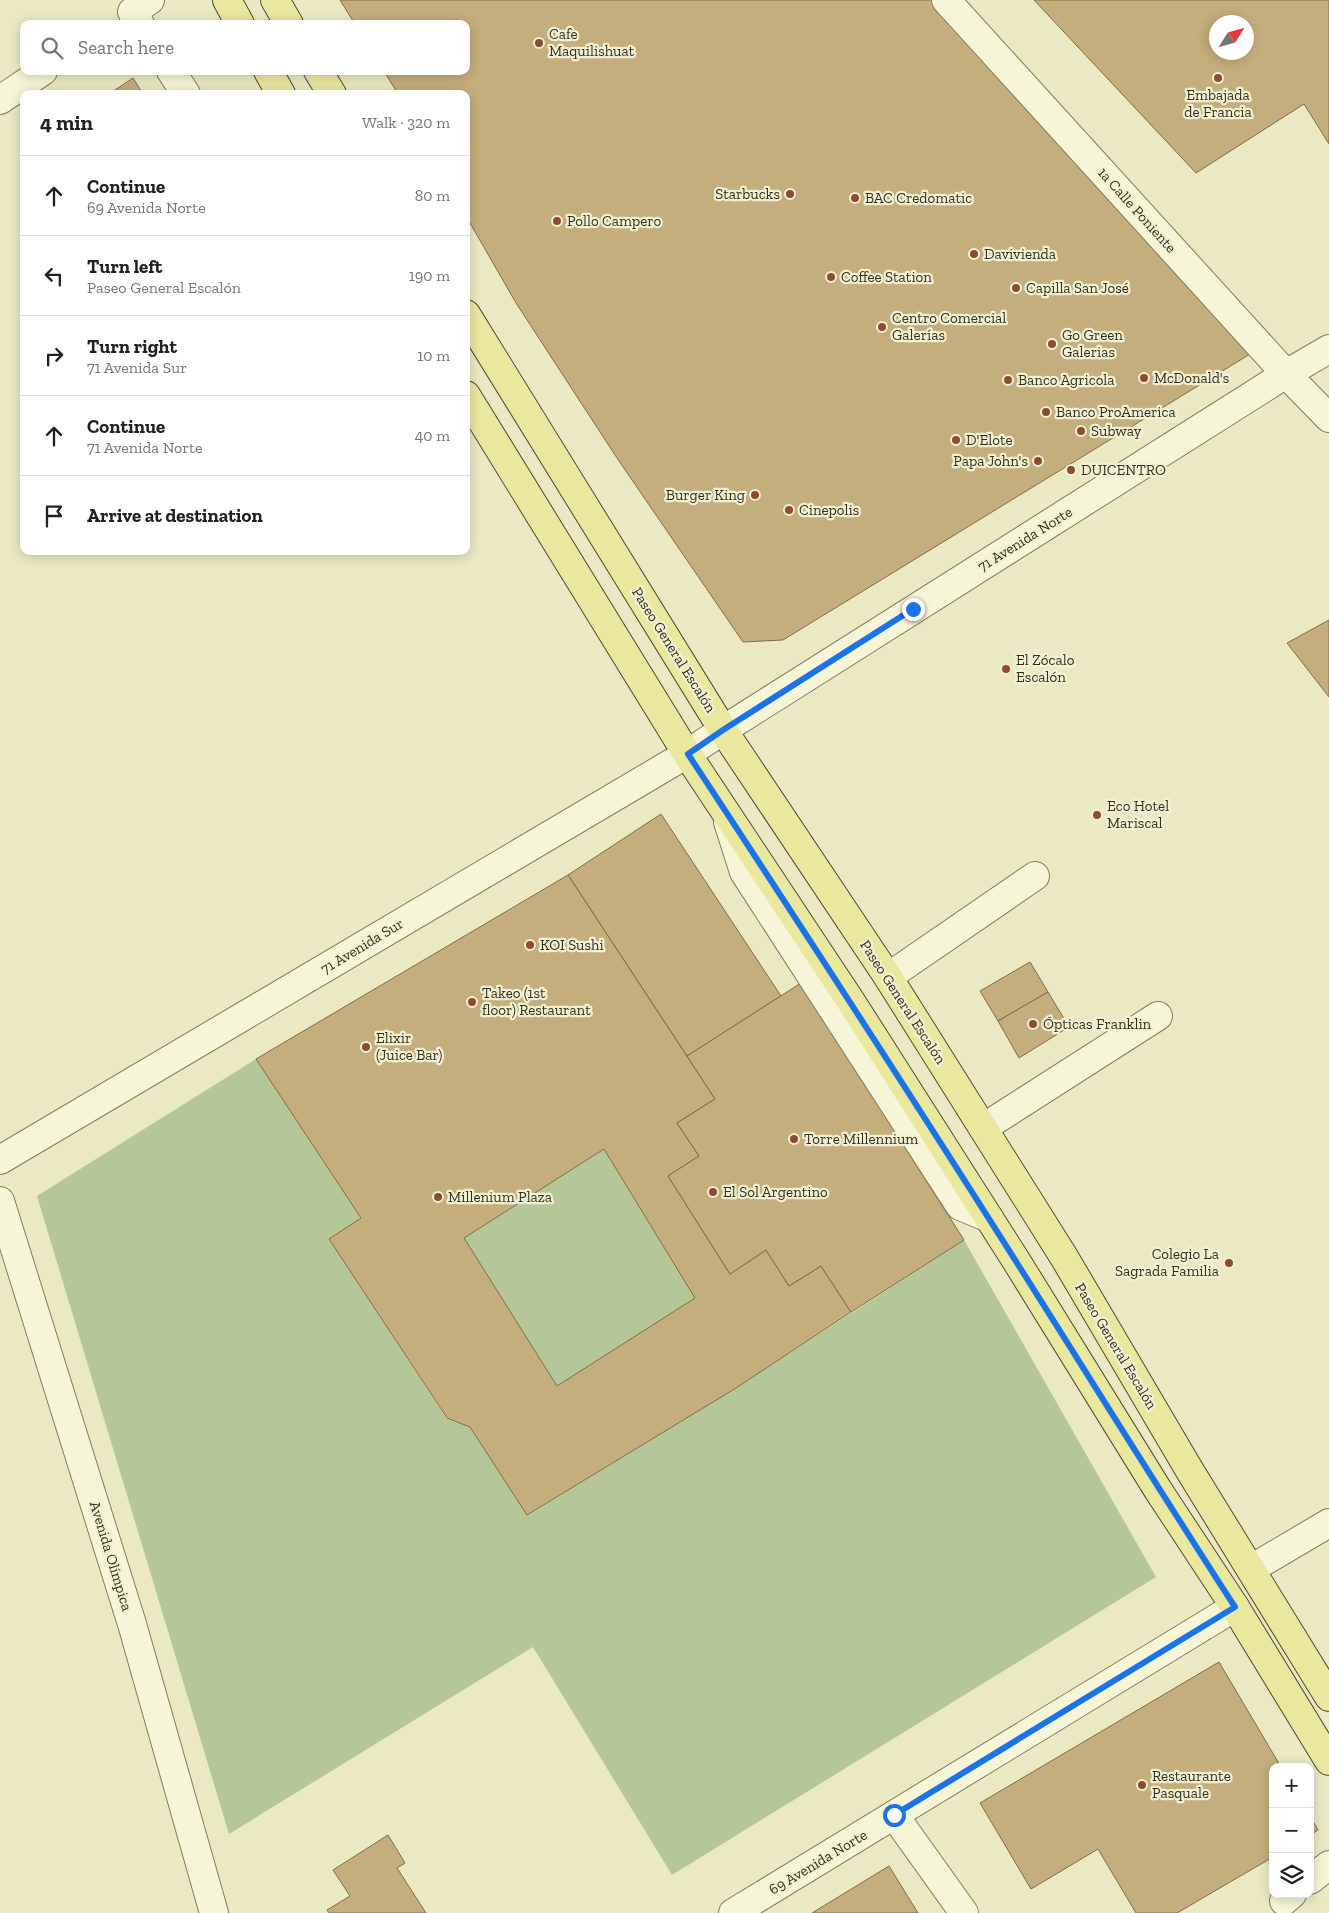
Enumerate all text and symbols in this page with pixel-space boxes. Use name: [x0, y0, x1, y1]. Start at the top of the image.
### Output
north arrow: [1209, 15, 1254, 60]
search box: [20, 20, 470, 75]
place label: Cafe Maquilishuat: [549, 25, 635, 60]
icon: search: [38, 34, 66, 62]
text: Search here: [78, 36, 174, 59]
marker: Cafe Maquilishuat: [533, 37, 545, 49]
marker: Embajada de Francia: [1212, 72, 1224, 84]
place label: Embajada de Francia: [1184, 86, 1252, 121]
text: 4 min: [40, 110, 93, 135]
text: Walk · 320 m: [362, 113, 450, 132]
street label: 1a Calle Poniente: [1094, 164, 1180, 256]
text: Continue: [87, 175, 165, 198]
icon: ahead: [40, 182, 68, 210]
place label: Starbucks: [715, 185, 780, 203]
text: 80 m: [415, 186, 450, 205]
marker: Starbucks: [784, 188, 796, 200]
place label: BAC Credomatic: [865, 189, 972, 207]
marker: BAC Credomatic: [849, 192, 861, 204]
text: 69 Avenida Norte: [87, 198, 206, 217]
place label: Pollo Campero: [567, 212, 662, 230]
marker: Pollo Campero: [551, 215, 563, 227]
place label: Davivienda: [984, 245, 1056, 263]
marker: Davivienda: [968, 248, 980, 260]
text: Turn left: [87, 255, 162, 278]
icon: left: [40, 262, 68, 290]
text: 190 m: [409, 266, 450, 285]
place label: Coffee Station: [841, 268, 932, 286]
marker: Coffee Station: [825, 271, 837, 283]
text: Paseo General Escalón: [87, 278, 241, 297]
place label: Capilla San José: [1026, 279, 1129, 297]
marker: Capilla San José: [1010, 282, 1022, 294]
place label: Centro Comercial Galerías: [892, 309, 1006, 344]
marker: Centro Comercial Galerías: [876, 321, 888, 333]
place label: Go Green Galerias: [1062, 326, 1123, 361]
text: Turn right: [87, 335, 177, 358]
marker: Go Green Galerias: [1046, 338, 1058, 350]
icon: right: [40, 342, 68, 370]
text: 10 m: [417, 346, 450, 365]
text: 71 Avenida Sur: [87, 358, 187, 377]
place label: McDonald's: [1154, 369, 1229, 387]
place label: Banco Agricola: [1018, 371, 1115, 389]
marker: McDonald's: [1138, 372, 1150, 384]
marker: Banco Agricola: [1002, 374, 1014, 386]
place label: Banco ProAmerica: [1056, 403, 1176, 421]
marker: Banco ProAmerica: [1040, 406, 1052, 418]
text: Continue: [87, 415, 165, 438]
icon: ahead: [40, 422, 68, 450]
place label: Subway: [1091, 422, 1142, 440]
marker: Subway: [1075, 425, 1087, 437]
text: 40 m: [415, 426, 450, 445]
place label: D'Elote: [966, 431, 1013, 449]
marker: D'Elote: [950, 434, 962, 446]
text: 71 Avenida Norte: [87, 438, 203, 457]
place label: Papa John's: [953, 452, 1028, 470]
marker: Papa John's: [1032, 455, 1044, 467]
place label: DUICENTRO: [1081, 461, 1166, 479]
marker: DUICENTRO: [1065, 464, 1077, 476]
place label: Burger King: [666, 486, 745, 504]
marker: Burger King: [749, 489, 761, 501]
place label: Cinepolis: [799, 501, 859, 519]
icon: arrive: [40, 502, 68, 530]
street label: 71 Avenida Norte: [974, 503, 1076, 575]
text: Arrive at destination: [87, 504, 263, 527]
marker: Cinepolis: [783, 504, 795, 516]
street label: Paseo General Escalón: [628, 584, 720, 716]
route end: [902, 598, 925, 621]
place label: El Zócalo Escalón: [1016, 651, 1075, 686]
marker: El Zócalo Escalón: [1000, 663, 1012, 675]
place label: Eco Hotel Mariscal: [1107, 797, 1169, 832]
marker: Eco Hotel Mariscal: [1091, 809, 1103, 821]
street label: 71 Avenida Sur: [317, 914, 407, 978]
place label: KOI Sushi: [540, 936, 604, 954]
street label: Paseo General Escalón: [856, 937, 950, 1068]
marker: KOI Sushi: [524, 939, 536, 951]
place label: Takeo (1st floor) Restaurant: [482, 984, 591, 1019]
marker: Takeo (1st floor) Restaurant: [466, 996, 478, 1008]
place label: Ópticas Franklin: [1043, 1015, 1152, 1033]
marker: Ópticas Franklin: [1027, 1018, 1039, 1030]
place label: Elixir (Juice Bar): [376, 1029, 442, 1064]
marker: Elixir (Juice Bar): [360, 1041, 372, 1053]
place label: Torre Millennium: [804, 1130, 918, 1148]
marker: Torre Millennium: [788, 1133, 800, 1145]
place label: El Sol Argentino: [723, 1183, 828, 1201]
marker: El Sol Argentino: [707, 1186, 719, 1198]
place label: Millenium Plaza: [448, 1188, 552, 1206]
marker: Millenium Plaza: [432, 1191, 444, 1203]
place label: Colegio La Sagrada Familia: [1115, 1245, 1219, 1280]
marker: Colegio La Sagrada Familia: [1223, 1257, 1235, 1269]
street label: Paseo General Escalón: [1071, 1280, 1161, 1413]
street label: Avenida Olímpica: [86, 1499, 136, 1613]
map controls: [1269, 1763, 1314, 1898]
button: +: [1269, 1763, 1314, 1808]
place label: Restaurante Pasquale: [1152, 1767, 1231, 1802]
marker: Restaurante Pasquale: [1136, 1779, 1148, 1791]
route start: [883, 1804, 906, 1827]
button: −: [1269, 1808, 1314, 1853]
street label: 69 Avenida Norte: [766, 1826, 870, 1898]
button: layers: [1269, 1853, 1314, 1898]

